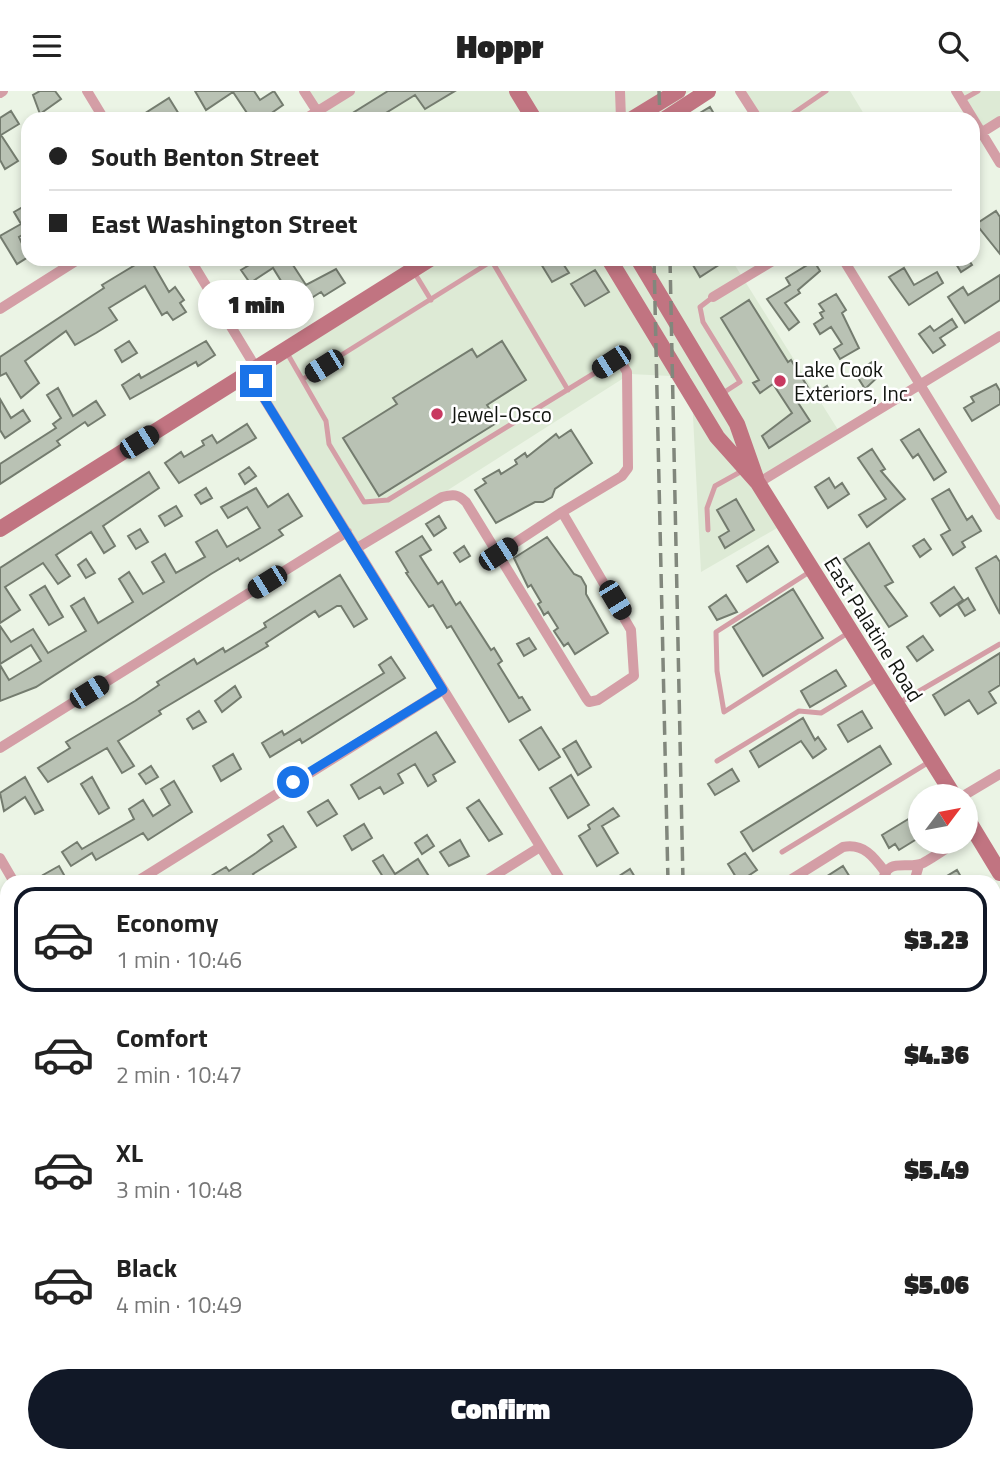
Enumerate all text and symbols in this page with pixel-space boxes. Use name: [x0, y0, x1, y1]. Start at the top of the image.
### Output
text: Hoppr: [456, 22, 544, 70]
icon: menu: [28, 27, 66, 65]
icon: search: [934, 27, 972, 65]
text: South Benton Street: [91, 137, 319, 176]
text: East Washington Street: [91, 204, 357, 243]
callout: 1 min: [198, 279, 314, 329]
text: 1 min: [227, 287, 285, 322]
car: [588, 342, 635, 382]
car: [301, 346, 348, 386]
place label: Lake Cook Exteriors, Inc.: [794, 353, 913, 409]
route end: [240, 365, 272, 397]
marker: Lake Cook Exteriors, Inc.: [772, 373, 788, 389]
place label: Jewel-Osco: [451, 398, 552, 430]
marker: Jewel-Osco: [429, 406, 445, 422]
car: [116, 422, 163, 462]
car: [475, 534, 522, 574]
street label: East Palatine Road: [816, 550, 932, 708]
car: [244, 562, 291, 602]
car: [596, 577, 635, 623]
car: [66, 672, 113, 712]
route start: [277, 766, 309, 798]
north arrow: [908, 784, 978, 854]
map controls: [908, 784, 978, 854]
text: Economy: [116, 903, 218, 942]
icon: car: [32, 908, 95, 971]
text: $3.23: [904, 920, 969, 959]
text: 1 min · 10:46: [116, 942, 242, 977]
text: Comfort: [116, 1018, 208, 1057]
icon: car: [32, 1023, 95, 1086]
text: $4.36: [904, 1035, 969, 1074]
text: 2 min · 10:47: [116, 1057, 242, 1092]
text: XL: [116, 1133, 143, 1172]
icon: car: [32, 1138, 95, 1201]
text: $5.49: [904, 1150, 969, 1189]
text: 3 min · 10:48: [116, 1172, 242, 1207]
text: Black: [116, 1248, 177, 1287]
icon: car: [32, 1253, 95, 1316]
text: $5.06: [904, 1265, 969, 1304]
text: 4 min · 10:49: [116, 1287, 242, 1322]
button: Confirm: [28, 1369, 973, 1449]

